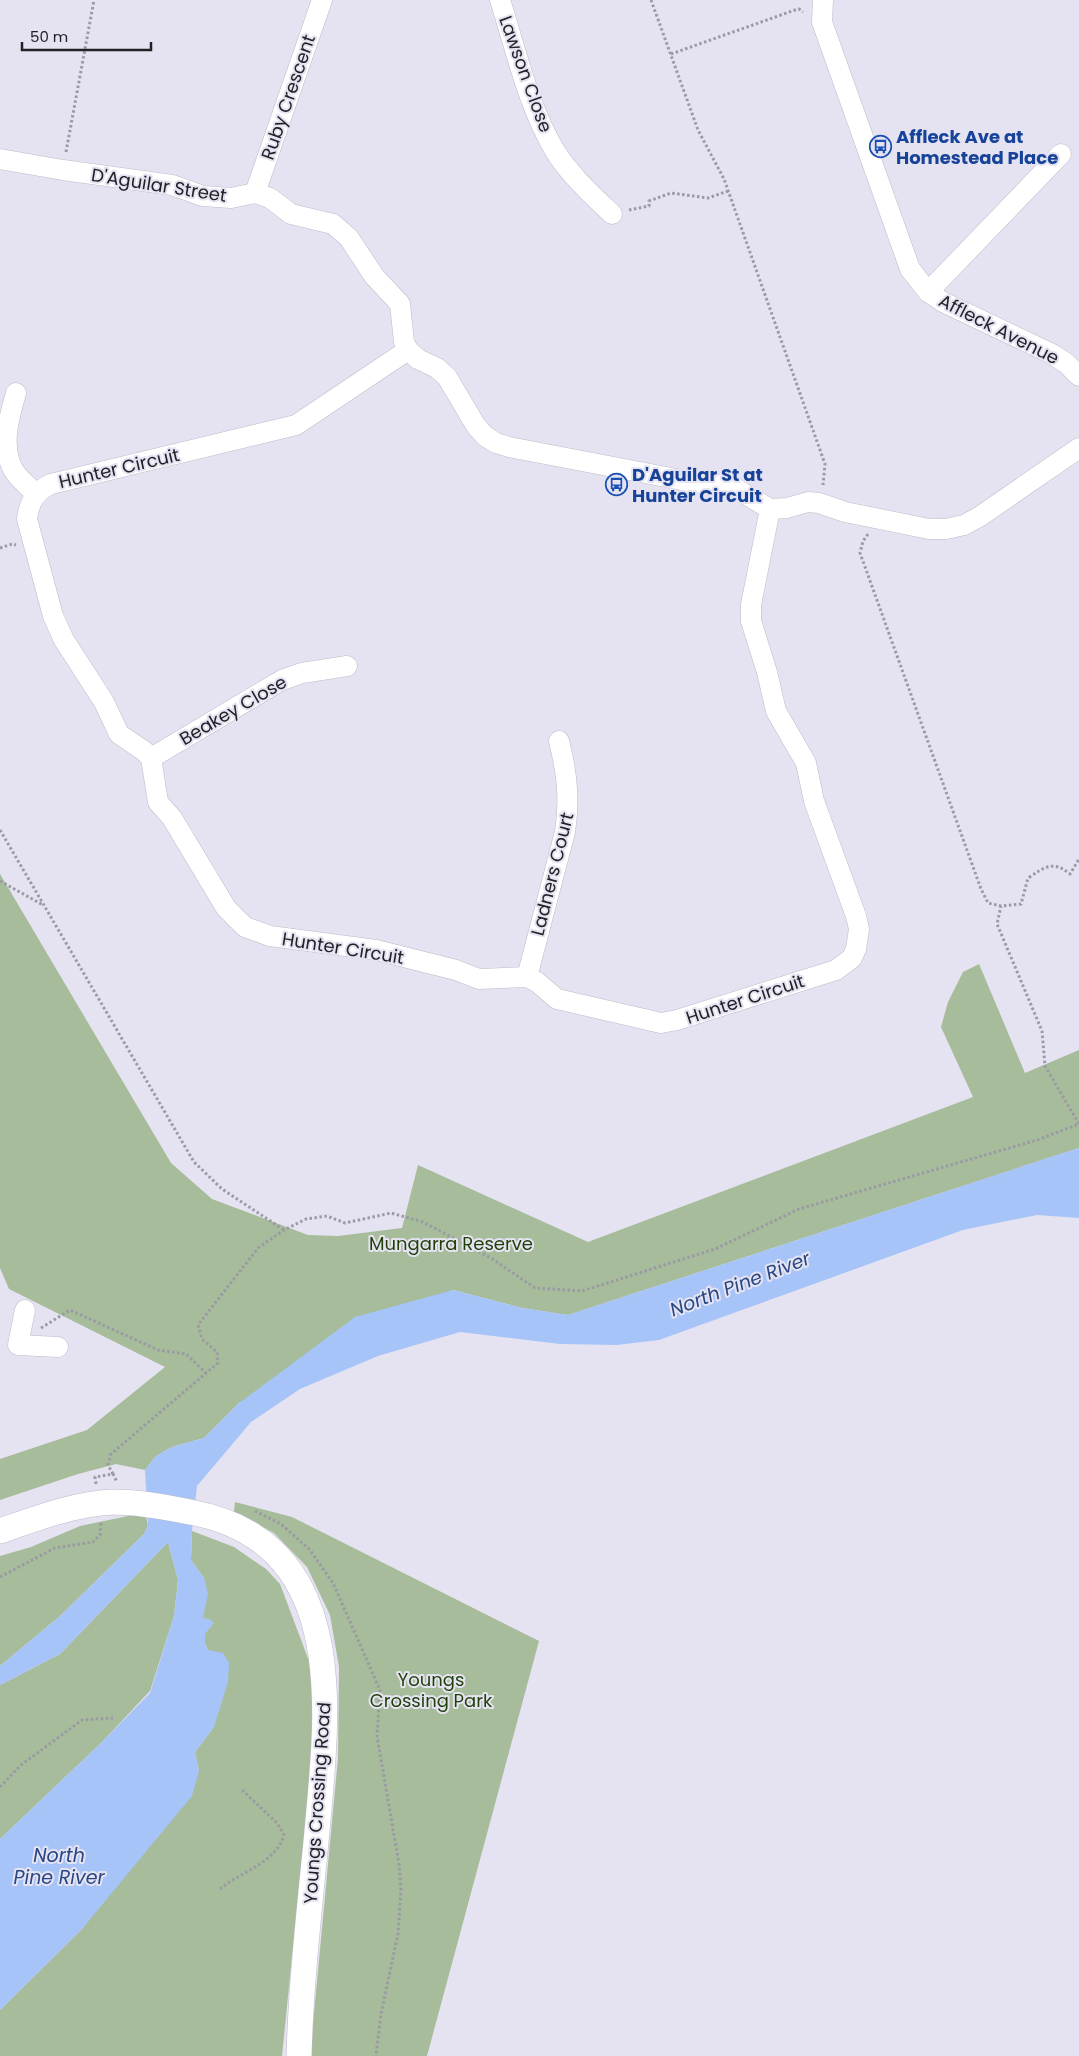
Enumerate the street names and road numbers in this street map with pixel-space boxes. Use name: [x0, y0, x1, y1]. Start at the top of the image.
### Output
street label: Lawson Close: [493, 12, 559, 136]
street label: Ruby Crescent: [255, 31, 321, 163]
street label: D'Aguilar Street: [90, 162, 228, 208]
street label: Affleck Avenue: [934, 288, 1064, 370]
street label: Hunter Circuit: [56, 442, 182, 494]
street label: Beakey Close: [175, 669, 291, 751]
street label: Ladners Court: [525, 810, 579, 938]
street label: Hunter Circuit: [280, 926, 406, 970]
street label: Hunter Circuit: [683, 968, 807, 1030]
street label: Youngs Crossing Road: [297, 1701, 337, 1905]

